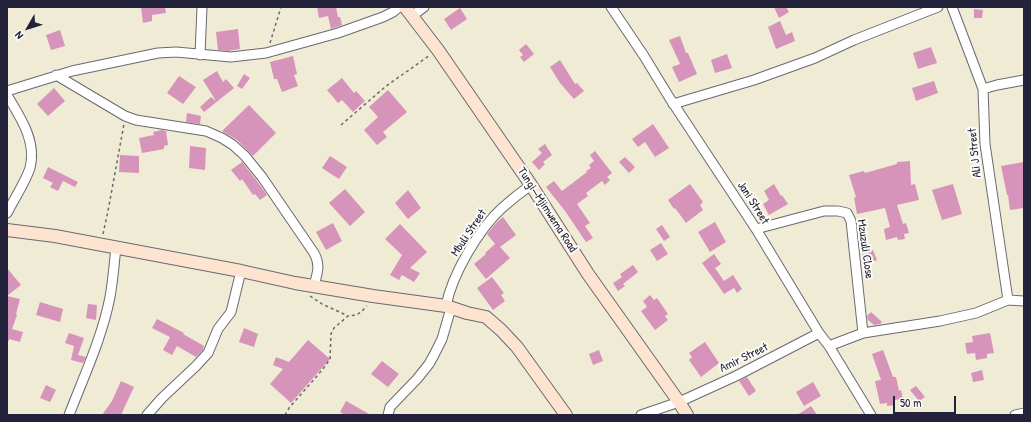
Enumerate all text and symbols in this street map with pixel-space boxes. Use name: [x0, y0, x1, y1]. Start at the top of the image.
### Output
north arrow: [8, 8, 48, 48]
text: N: [11, 29, 26, 42]
street label: Ali J Street: [965, 128, 985, 178]
street label: Tungi—Mjimwema Road: [514, 165, 580, 255]
street label: Jani Street: [734, 179, 772, 227]
street label: Mbuli Street: [448, 207, 490, 259]
street label: Mzuzuli Close: [854, 218, 876, 280]
street label: Amir Street: [717, 340, 771, 376]
scale bar: [895, 388, 958, 414]
text: 50 m: [900, 394, 921, 411]

